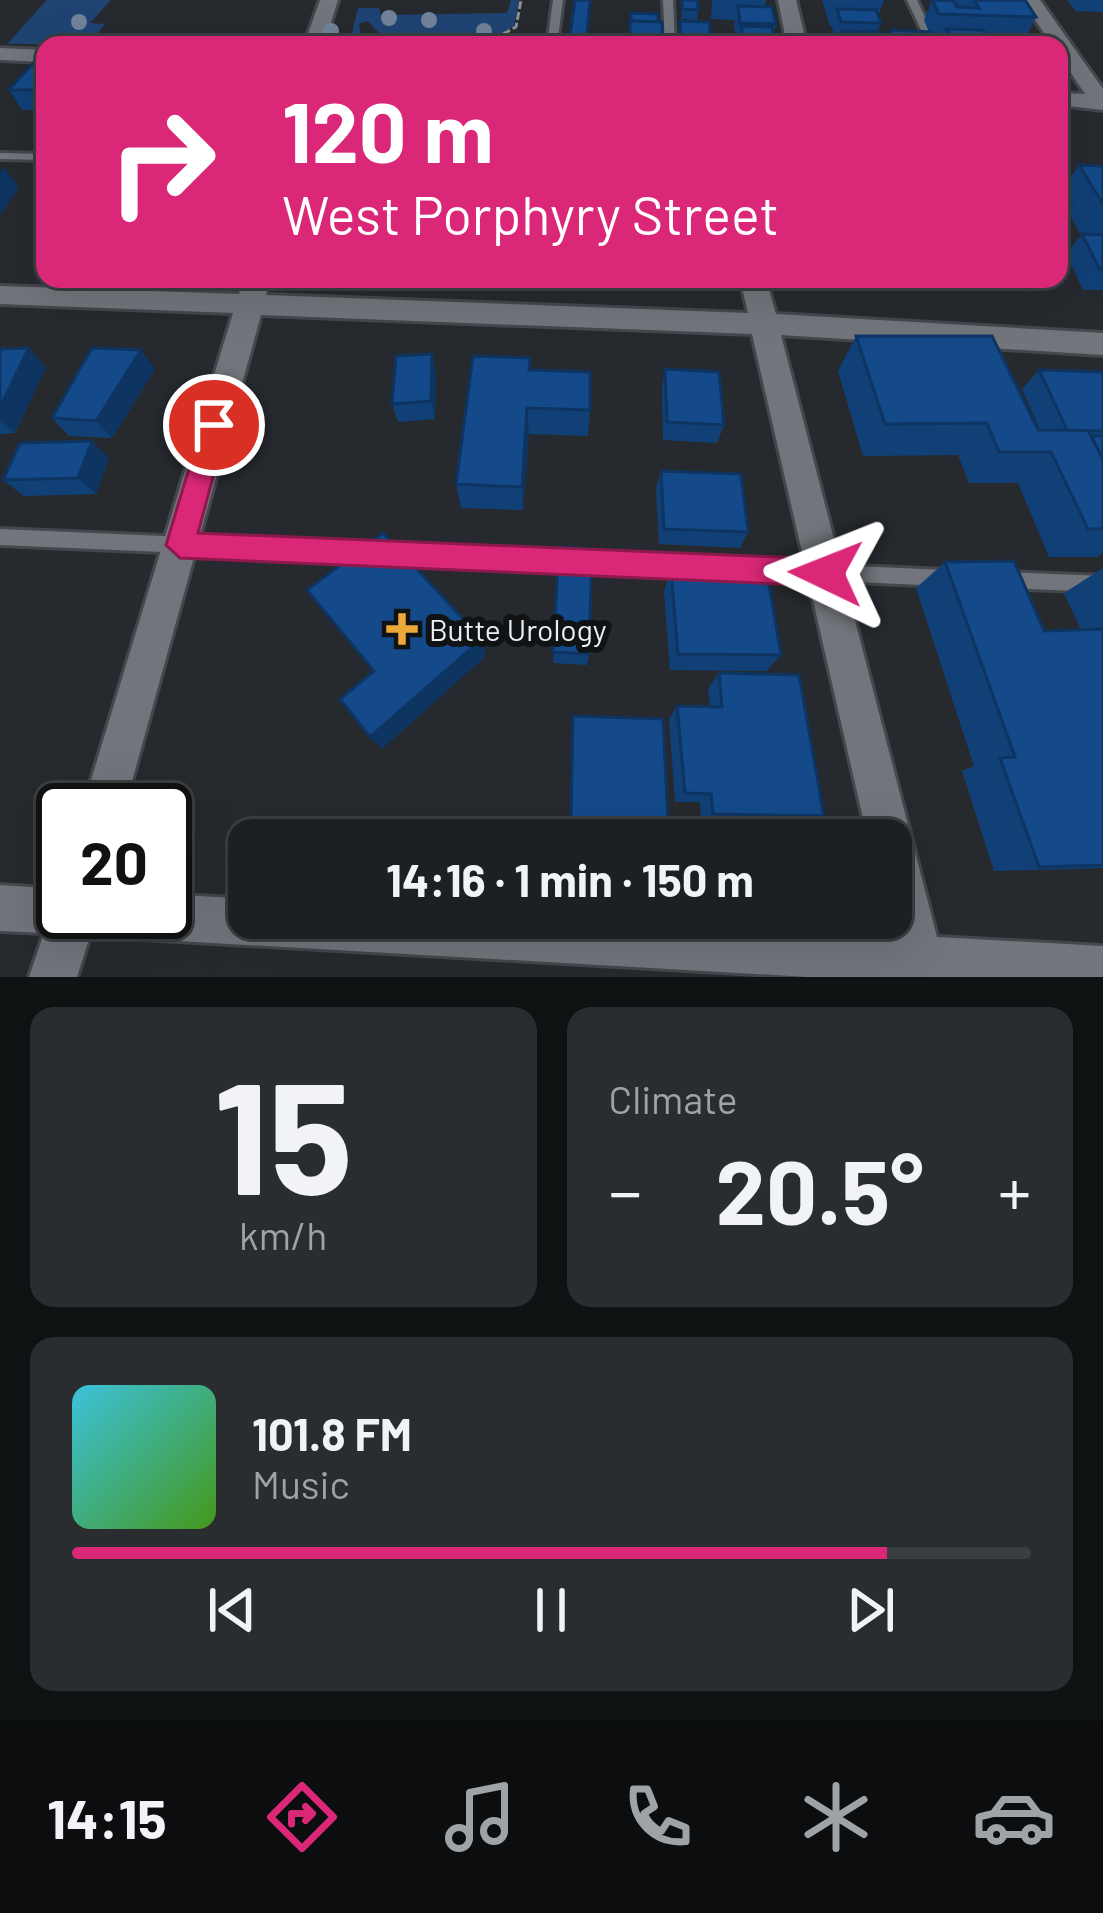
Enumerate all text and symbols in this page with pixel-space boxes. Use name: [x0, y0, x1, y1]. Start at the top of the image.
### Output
text: 120 m: [282, 79, 494, 180]
icon: right: [84, 84, 240, 240]
text: West Porphyry Street: [282, 181, 779, 246]
pin: [163, 374, 265, 476]
icon: arrive: [181, 392, 247, 458]
position arrow: [763, 510, 889, 636]
place label: Butte Urology: [429, 611, 607, 647]
marker: Butte Urology: [386, 613, 418, 645]
speed limit sign: 20: [36, 783, 192, 939]
text: 14:16 · 1 min · 150 m: [386, 852, 754, 906]
text: 15: [214, 1039, 353, 1226]
text: Climate: [609, 1075, 738, 1122]
text: 20.5°: [716, 1135, 924, 1243]
text: −: [609, 1150, 642, 1229]
text: +: [998, 1150, 1031, 1229]
text: km/h: [239, 1211, 327, 1258]
text: 101.8 FM: [252, 1406, 412, 1460]
text: Music: [252, 1460, 350, 1507]
icon: previous: [199, 1577, 265, 1643]
icon: pause: [518, 1577, 584, 1643]
icon: next: [838, 1577, 904, 1643]
icon: directions: [260, 1775, 344, 1859]
icon: music: [438, 1775, 522, 1859]
icon: phone: [616, 1775, 700, 1859]
icon: climate: [794, 1775, 878, 1859]
icon: car: [972, 1775, 1056, 1859]
text: 14:15: [47, 1785, 167, 1850]

